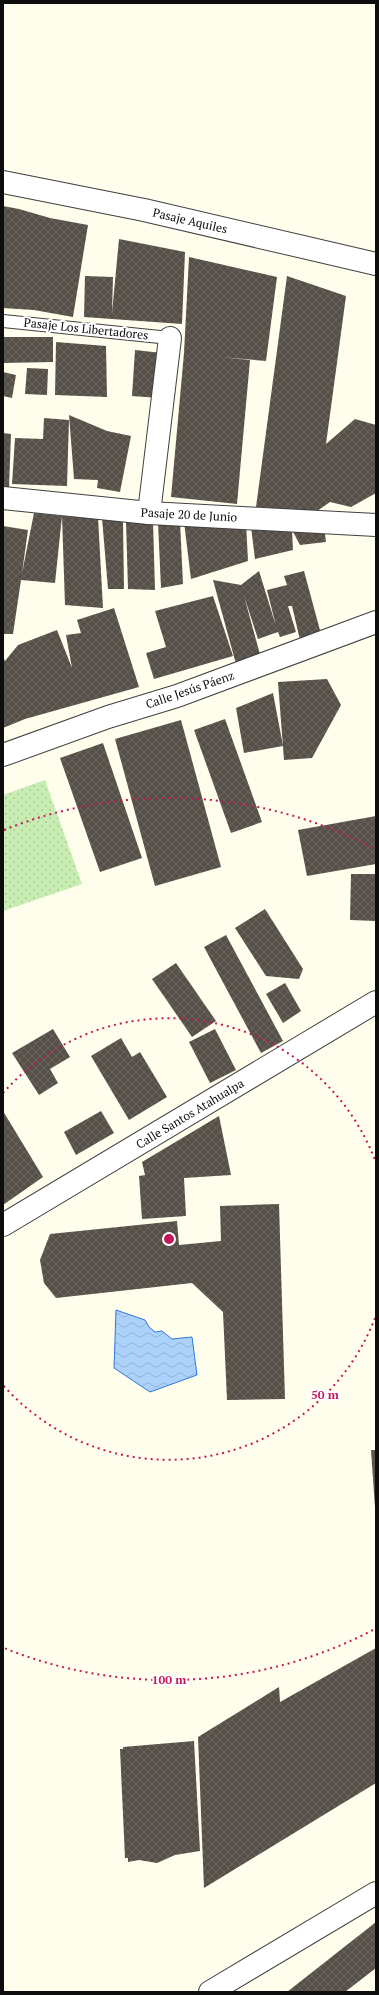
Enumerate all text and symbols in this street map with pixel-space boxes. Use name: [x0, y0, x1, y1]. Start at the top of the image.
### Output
street label: Pasaje Aquiles: [151, 205, 229, 236]
street label: Pasaje Los Libertadores: [23, 314, 149, 343]
street label: Pasaje 20 de Junio: [140, 504, 238, 525]
street label: Calle Jesús Páenz: [144, 667, 236, 712]
street label: Calle Santos Atahualpa: [133, 1075, 246, 1152]
centre of rings: [162, 1232, 176, 1246]
text: 50 m: [311, 1387, 339, 1402]
text: 100 m: [152, 1672, 186, 1687]

